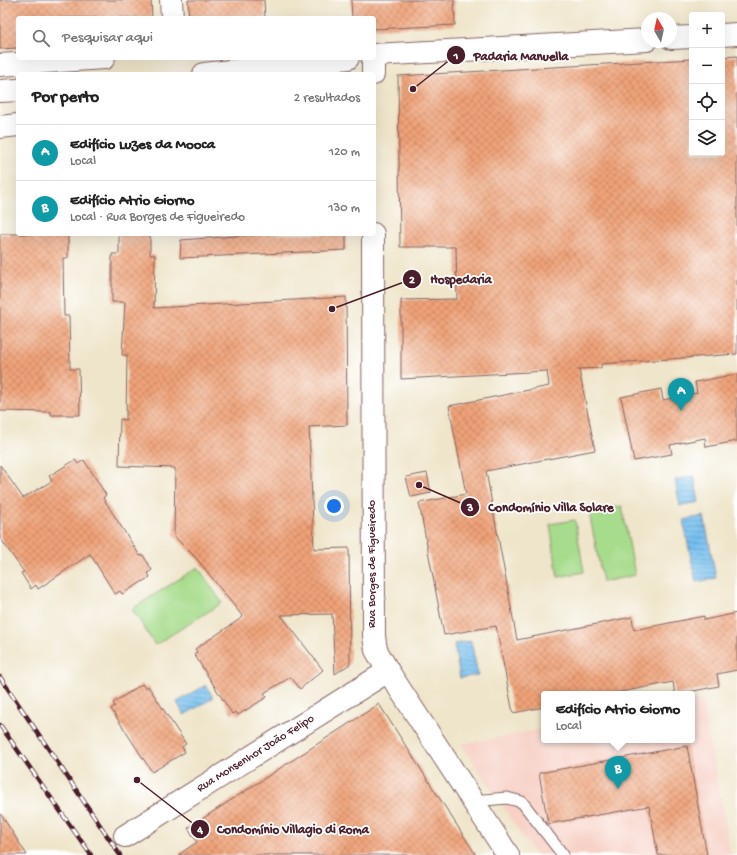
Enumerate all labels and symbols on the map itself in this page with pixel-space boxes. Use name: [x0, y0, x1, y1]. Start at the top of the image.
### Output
north arrow: [641, 12, 677, 48]
callout: Padaria Manuella: [446, 43, 577, 68]
text: 1: [453, 50, 459, 64]
text: Padaria Manuella: [472, 50, 569, 65]
callout: Hospedaria: [402, 266, 500, 291]
text: Hospedaria: [430, 273, 493, 289]
text: 2: [409, 274, 415, 288]
pin: A: [668, 378, 694, 411]
callout: Condomínio Villa Solare: [460, 494, 622, 519]
your location: [324, 496, 344, 516]
street label: Rua Borges de Figueiredo: [366, 500, 380, 628]
text: Condomínio Villa Solare: [487, 501, 615, 516]
text: 3: [466, 502, 473, 516]
street label: Rua Monsenhor João Felipo: [195, 712, 317, 796]
pin: B: [605, 756, 631, 789]
callout: Condomínio Villagio di Roma: [190, 816, 377, 841]
text: Condomínio Villagio di Roma: [216, 823, 370, 838]
text: 4: [196, 824, 203, 838]

